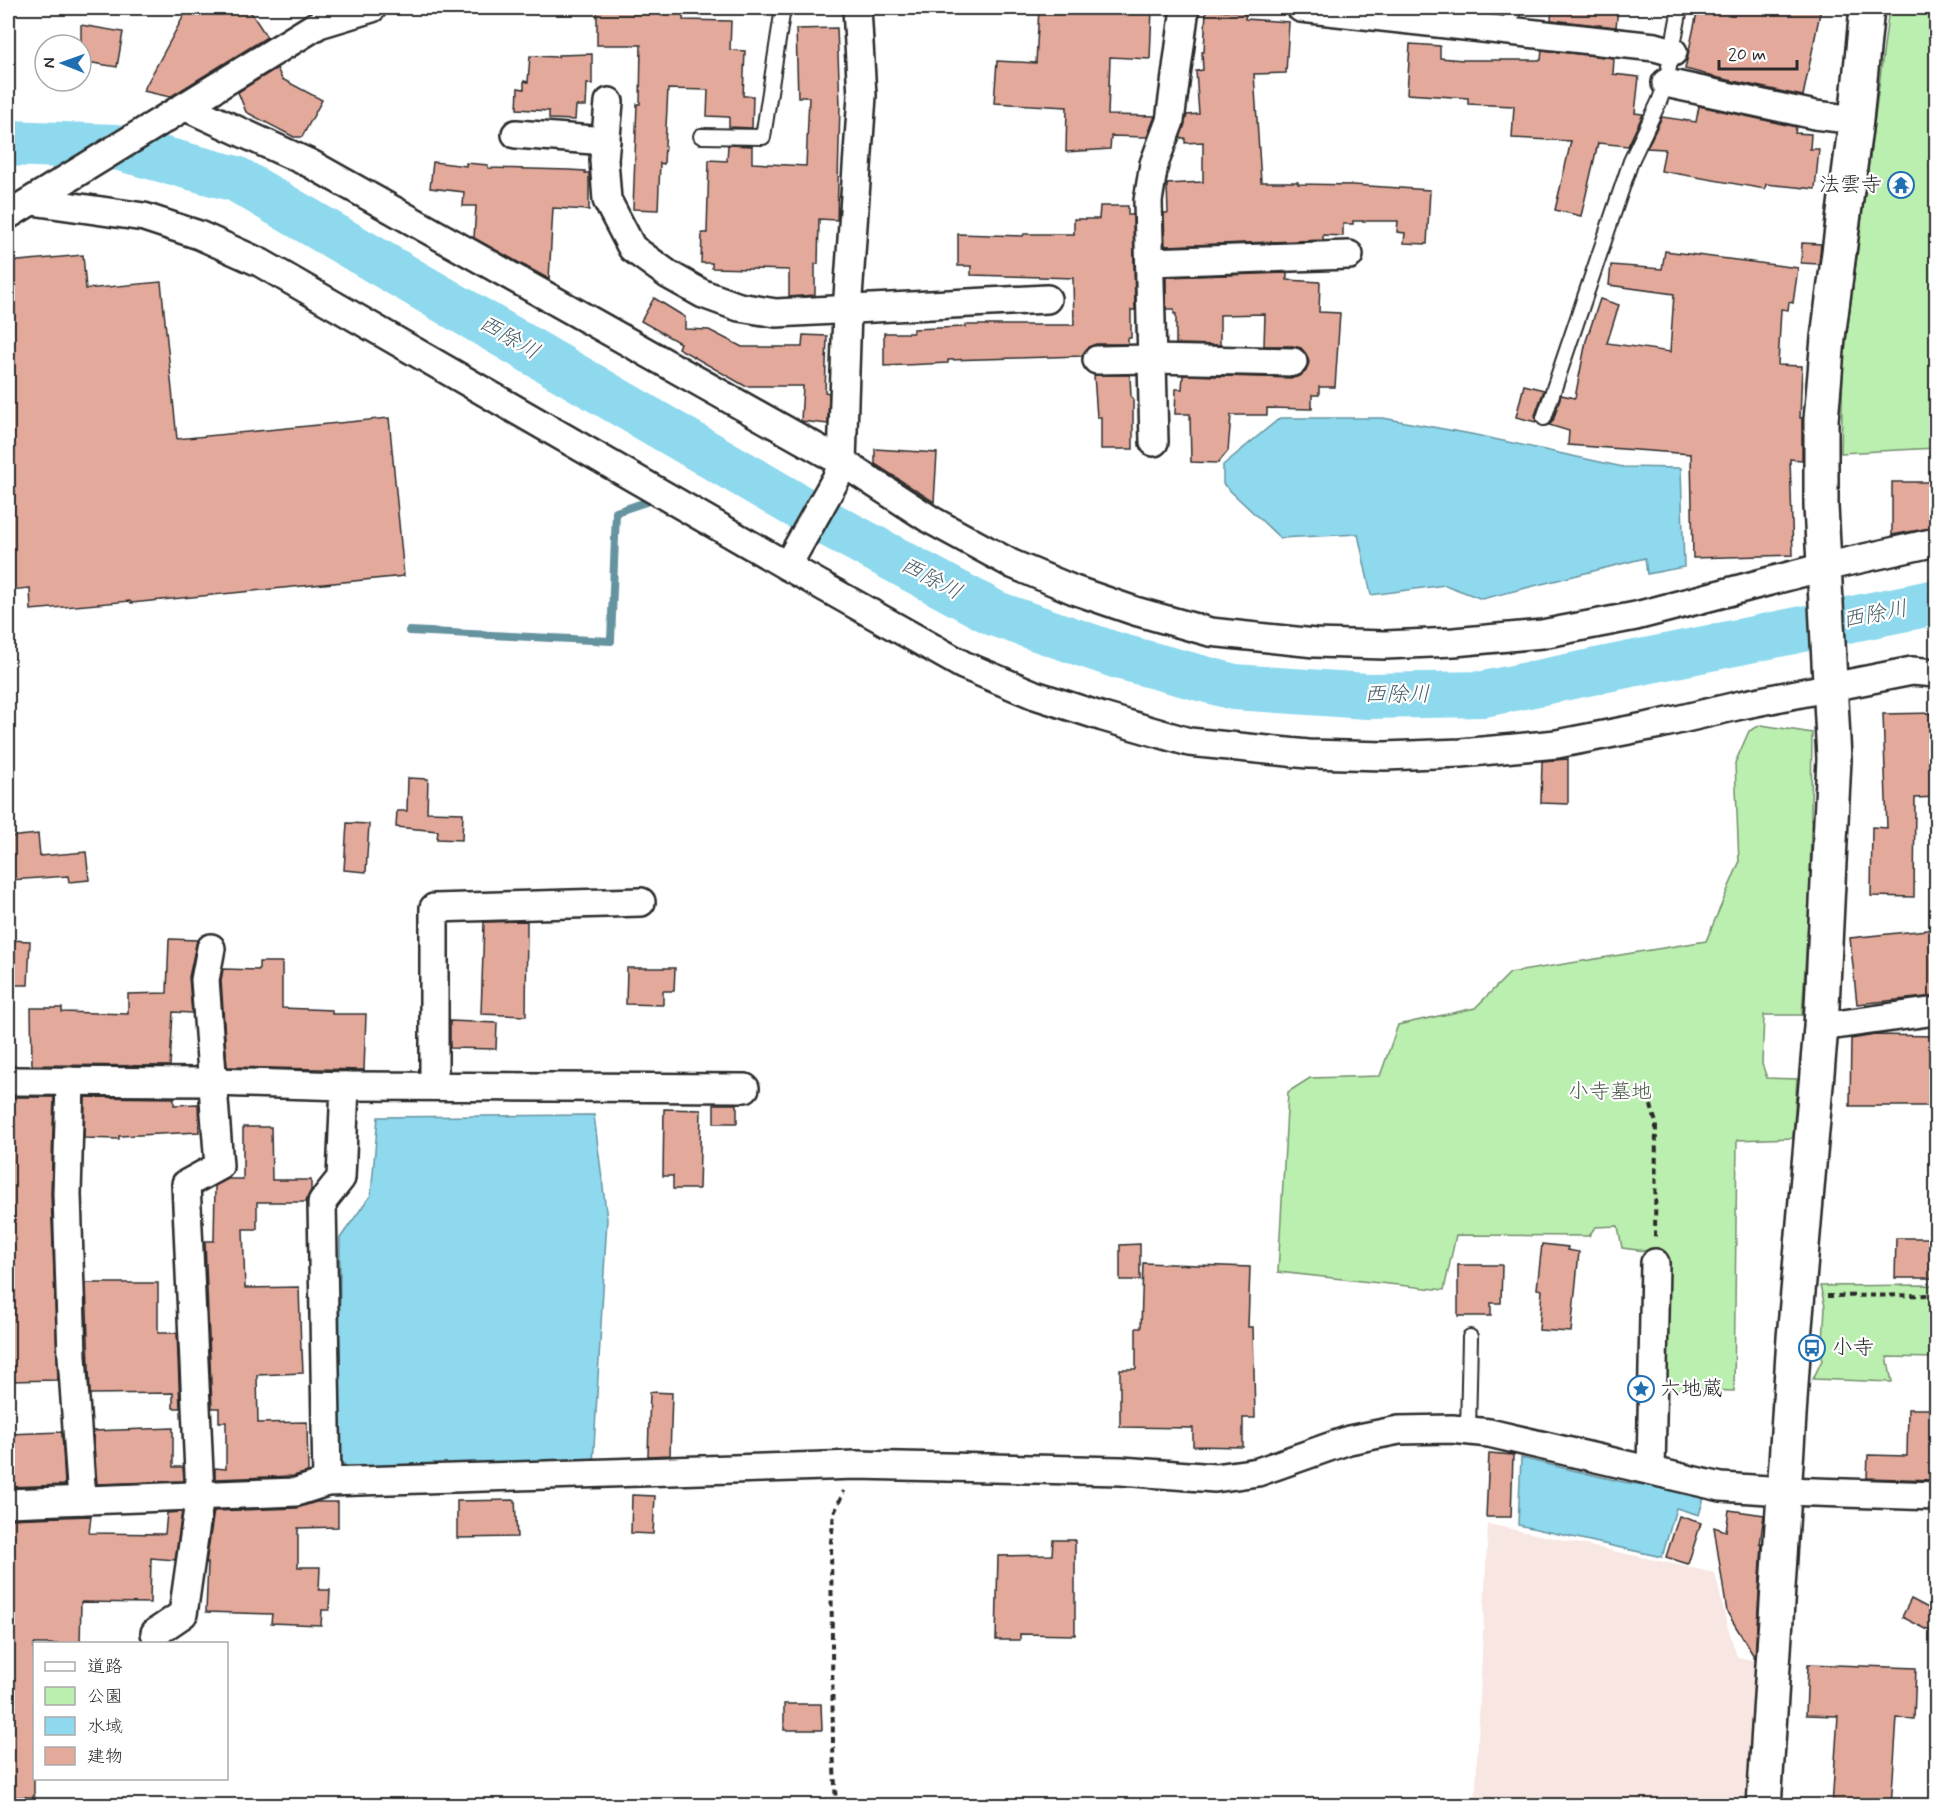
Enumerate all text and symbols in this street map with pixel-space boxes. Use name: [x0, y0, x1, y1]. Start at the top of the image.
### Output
north arrow: [33, 33, 93, 93]
scale bar: [1719, 33, 1797, 71]
text: 20 m: [1728, 43, 1766, 67]
text: N: [39, 57, 60, 68]
temple icon: 法雲寺: [1886, 170, 1916, 200]
place label: 法雲寺: [1819, 171, 1882, 199]
water label: 西除川: [473, 309, 545, 367]
water label: 西除川: [895, 551, 967, 607]
water label: 西除川: [1840, 595, 1910, 635]
water label: 西除川: [1364, 681, 1430, 709]
park label: 小寺墓地: [1568, 1078, 1652, 1106]
bus stop icon: 小寺: [1797, 1333, 1827, 1363]
place label: 小寺: [1832, 1334, 1874, 1362]
place icon: 六地蔵: [1626, 1374, 1656, 1404]
place label: 六地蔵: [1660, 1375, 1723, 1403]
legend: [33, 1642, 228, 1780]
text: 道路: [87, 1655, 123, 1679]
text: 公園: [87, 1685, 123, 1709]
text: 水域: [87, 1715, 123, 1739]
text: 建物: [87, 1745, 123, 1769]

